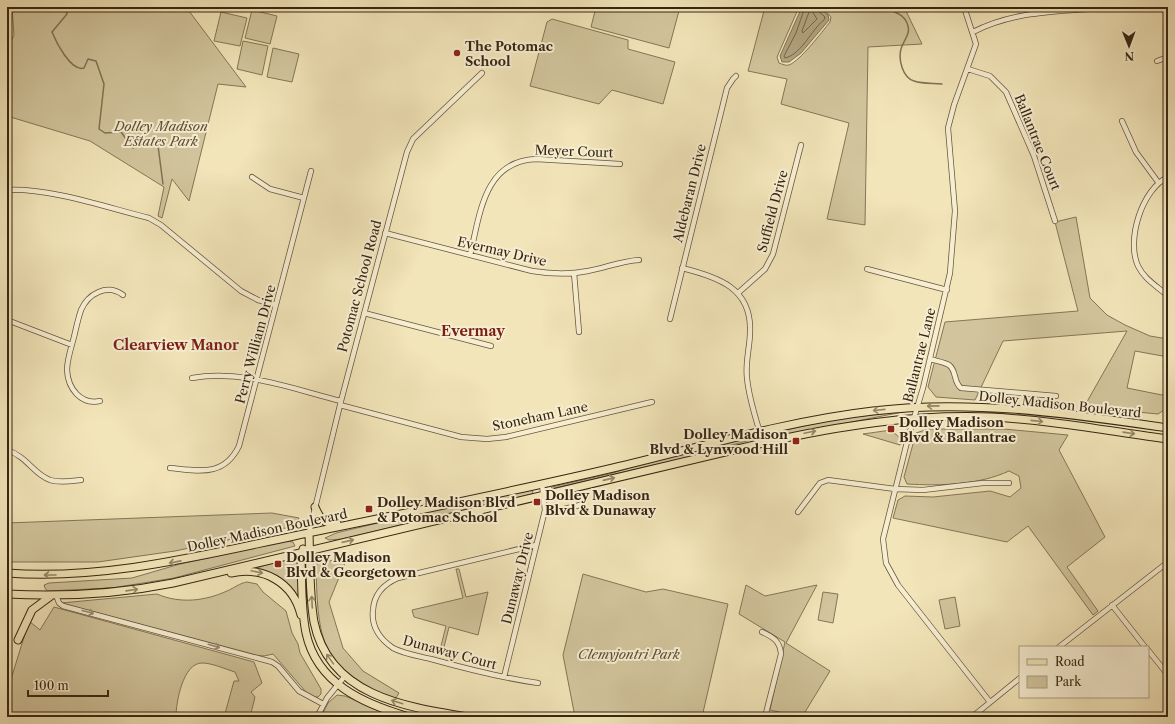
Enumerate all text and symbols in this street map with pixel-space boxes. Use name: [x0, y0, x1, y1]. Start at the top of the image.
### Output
north arrow: [1109, 26, 1149, 66]
place label: The Potomac School: [465, 38, 553, 69]
marker: The Potomac School: [452, 48, 462, 58]
text: N: [1124, 49, 1134, 63]
street label: Ballantrae Court: [1011, 92, 1065, 193]
park label: Dolley Madison Estates Park: [113, 118, 208, 149]
street label: Meyer Court: [534, 142, 614, 160]
street label: Aldebaran Drive: [669, 142, 709, 245]
street label: Suffield Drive: [753, 168, 791, 254]
street label: Potomac School Road: [334, 218, 384, 354]
street label: Evermay Drive: [456, 233, 548, 269]
street label: Perry William Drive: [231, 283, 279, 405]
street label: Ballantrae Lane: [899, 306, 939, 404]
district label: Evermay: [441, 322, 505, 340]
district label: Clearview Manor: [113, 336, 239, 354]
street label: Dolley Madison Boulevard: [978, 388, 1142, 420]
street label: Stoneham Lane: [491, 398, 589, 434]
one-way arrow: [927, 402, 940, 410]
one-way arrow: [873, 406, 886, 414]
place label: Dolley Madison Blvd & Ballantrae: [899, 414, 1016, 445]
one-way arrow: [1030, 417, 1043, 425]
marker: Dolley Madison Blvd & Ballantrae: [886, 424, 896, 434]
place label: Dolley Madison Blvd & Lynwood Hill: [649, 426, 788, 457]
one-way arrow: [803, 428, 816, 436]
one-way arrow: [1122, 429, 1135, 437]
marker: Dolley Madison Blvd & Lynwood Hill: [791, 436, 801, 446]
one-way arrow: [602, 475, 615, 483]
place label: Dolley Madison Blvd & Dunaway: [545, 487, 657, 518]
place label: Dolley Madison Blvd & Potomac School: [377, 494, 516, 525]
marker: Dolley Madison Blvd & Dunaway: [532, 497, 542, 507]
marker: Dolley Madison Blvd & Potomac School: [364, 504, 374, 514]
street label: Dolley Madison Boulevard: [186, 505, 349, 555]
street label: Dunaway Drive: [498, 530, 536, 626]
one-way arrow: [341, 537, 354, 545]
place label: Dolley Madison Blvd & Georgetown: [286, 549, 417, 580]
one-way arrow: [168, 558, 181, 566]
marker: Dolley Madison Blvd & Georgetown: [273, 559, 283, 569]
one-way arrow: [251, 569, 264, 577]
one-way arrow: [44, 571, 57, 579]
one-way arrow: [125, 586, 138, 594]
one-way arrow: [309, 596, 316, 609]
one-way arrow: [81, 609, 94, 616]
street label: Dunaway Court: [401, 632, 499, 672]
one-way arrow: [207, 643, 220, 650]
park label: Clemyjontri Park: [578, 646, 680, 662]
legend: [1019, 646, 1149, 698]
one-way arrow: [326, 654, 335, 665]
text: Road: [1055, 654, 1085, 669]
scale bar: [28, 672, 108, 698]
text: Park: [1055, 674, 1082, 689]
text: 100 m: [34, 678, 69, 693]
one-way arrow: [391, 698, 404, 705]

